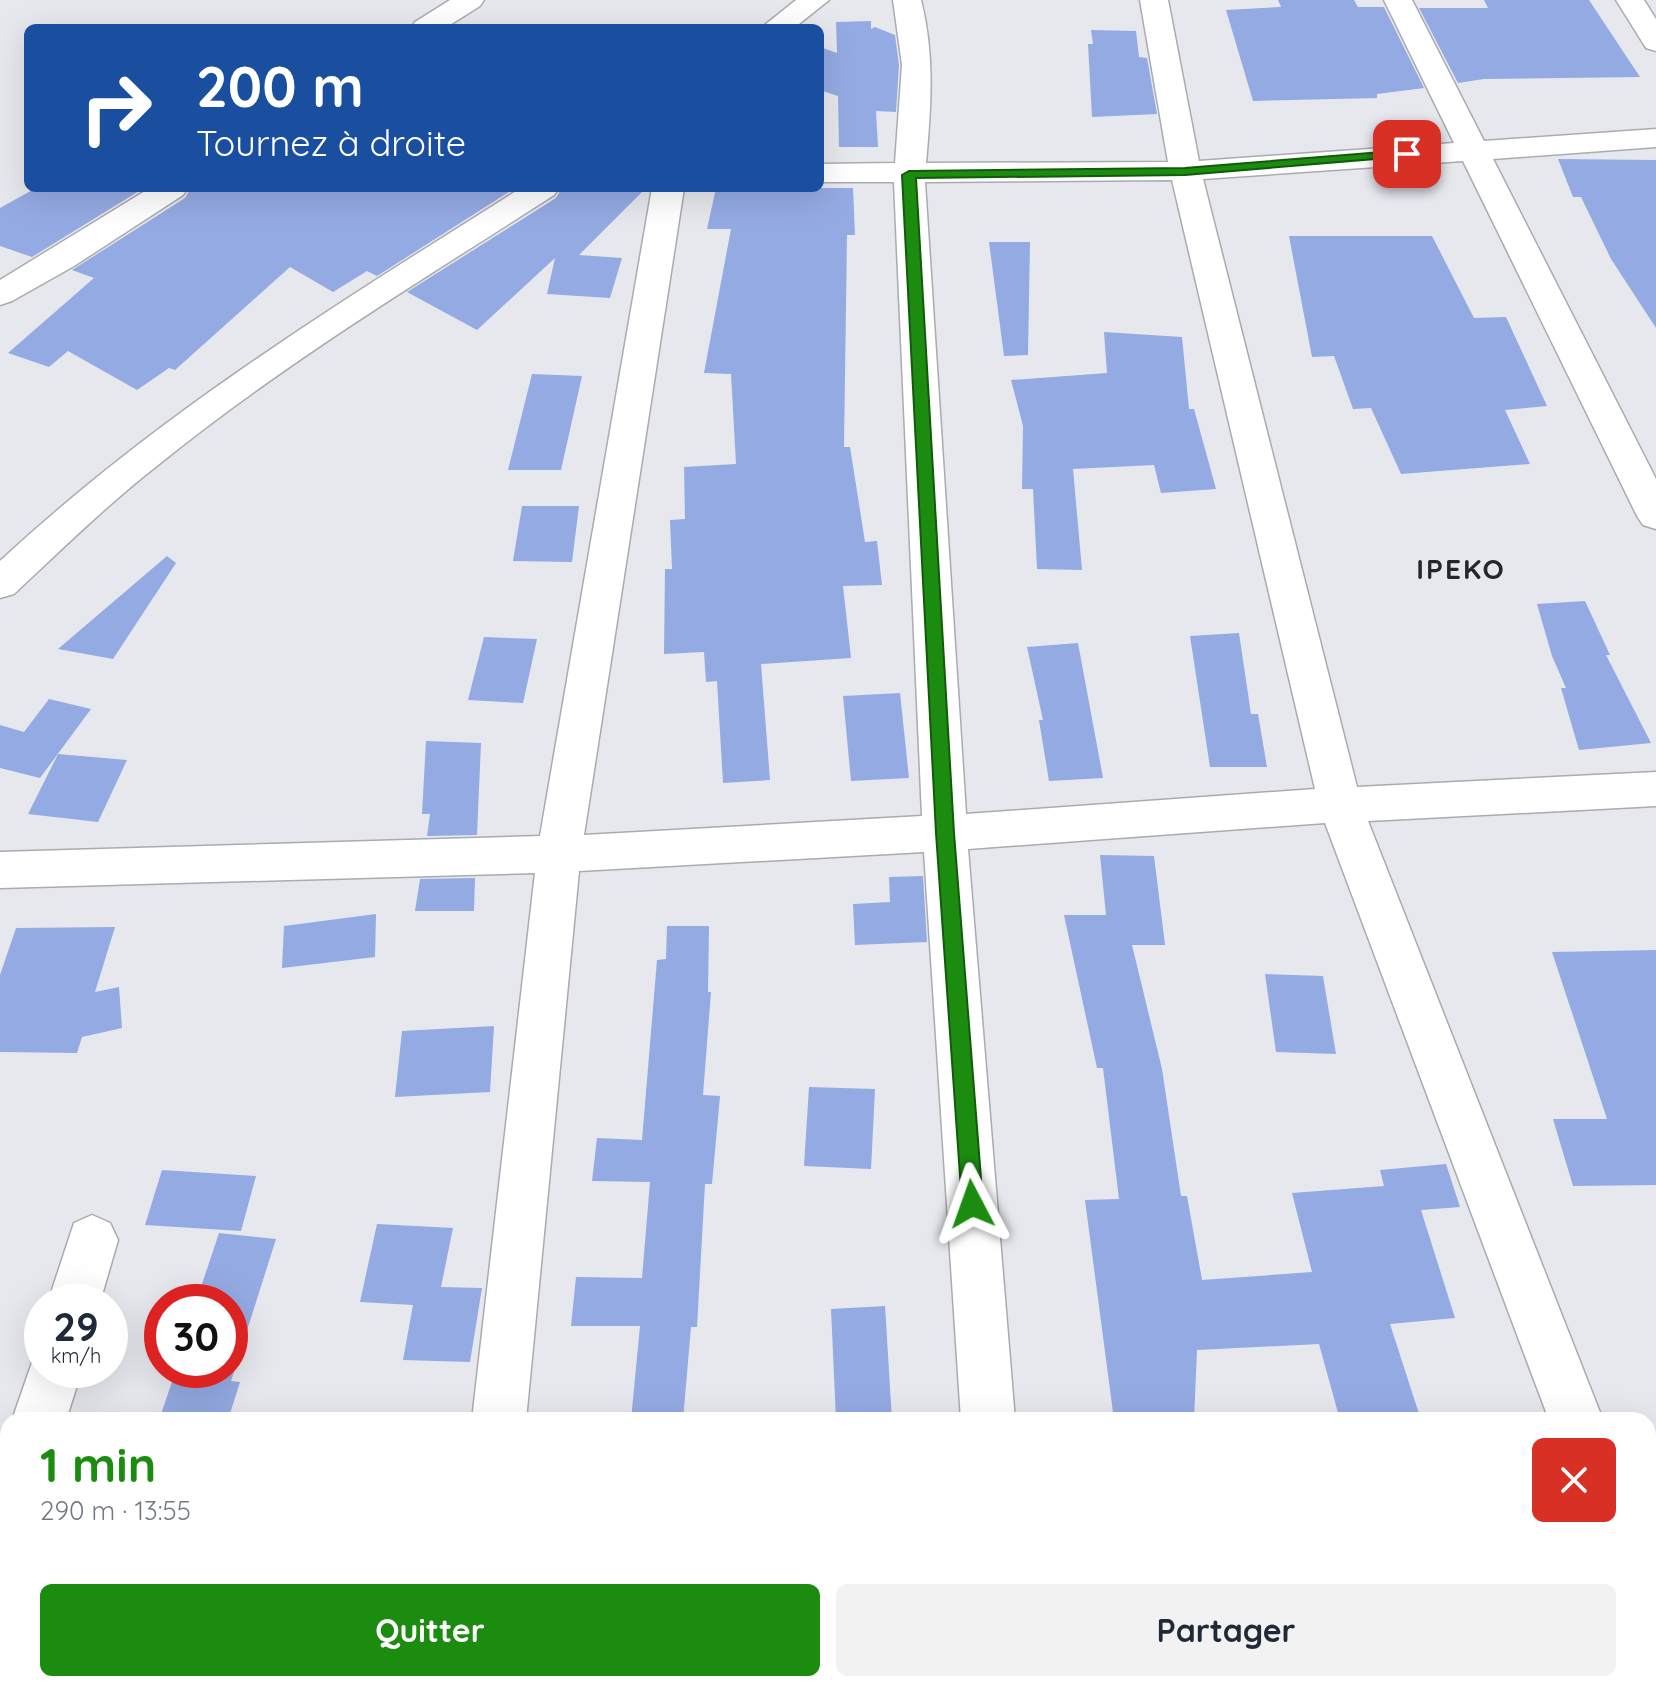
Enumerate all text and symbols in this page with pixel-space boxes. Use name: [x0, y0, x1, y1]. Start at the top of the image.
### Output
text: 200 m: [196, 51, 364, 121]
icon: right: [64, 56, 168, 160]
text: Tournez à droite: [196, 120, 466, 165]
pin: [1373, 120, 1441, 188]
icon: arrive: [1385, 132, 1429, 176]
district label: IPEKO: [1416, 551, 1506, 586]
position arrow: [930, 1162, 1014, 1246]
speed limit sign: 30: [144, 1284, 248, 1388]
text: 29: [53, 1301, 99, 1351]
text: km/h: [51, 1343, 101, 1368]
text: 1 min: [40, 1434, 156, 1494]
button: close: [1532, 1438, 1616, 1522]
text: 290 m · 13:55: [40, 1494, 191, 1527]
button: Quitter: [40, 1584, 820, 1676]
button: Partager: [836, 1584, 1616, 1676]

